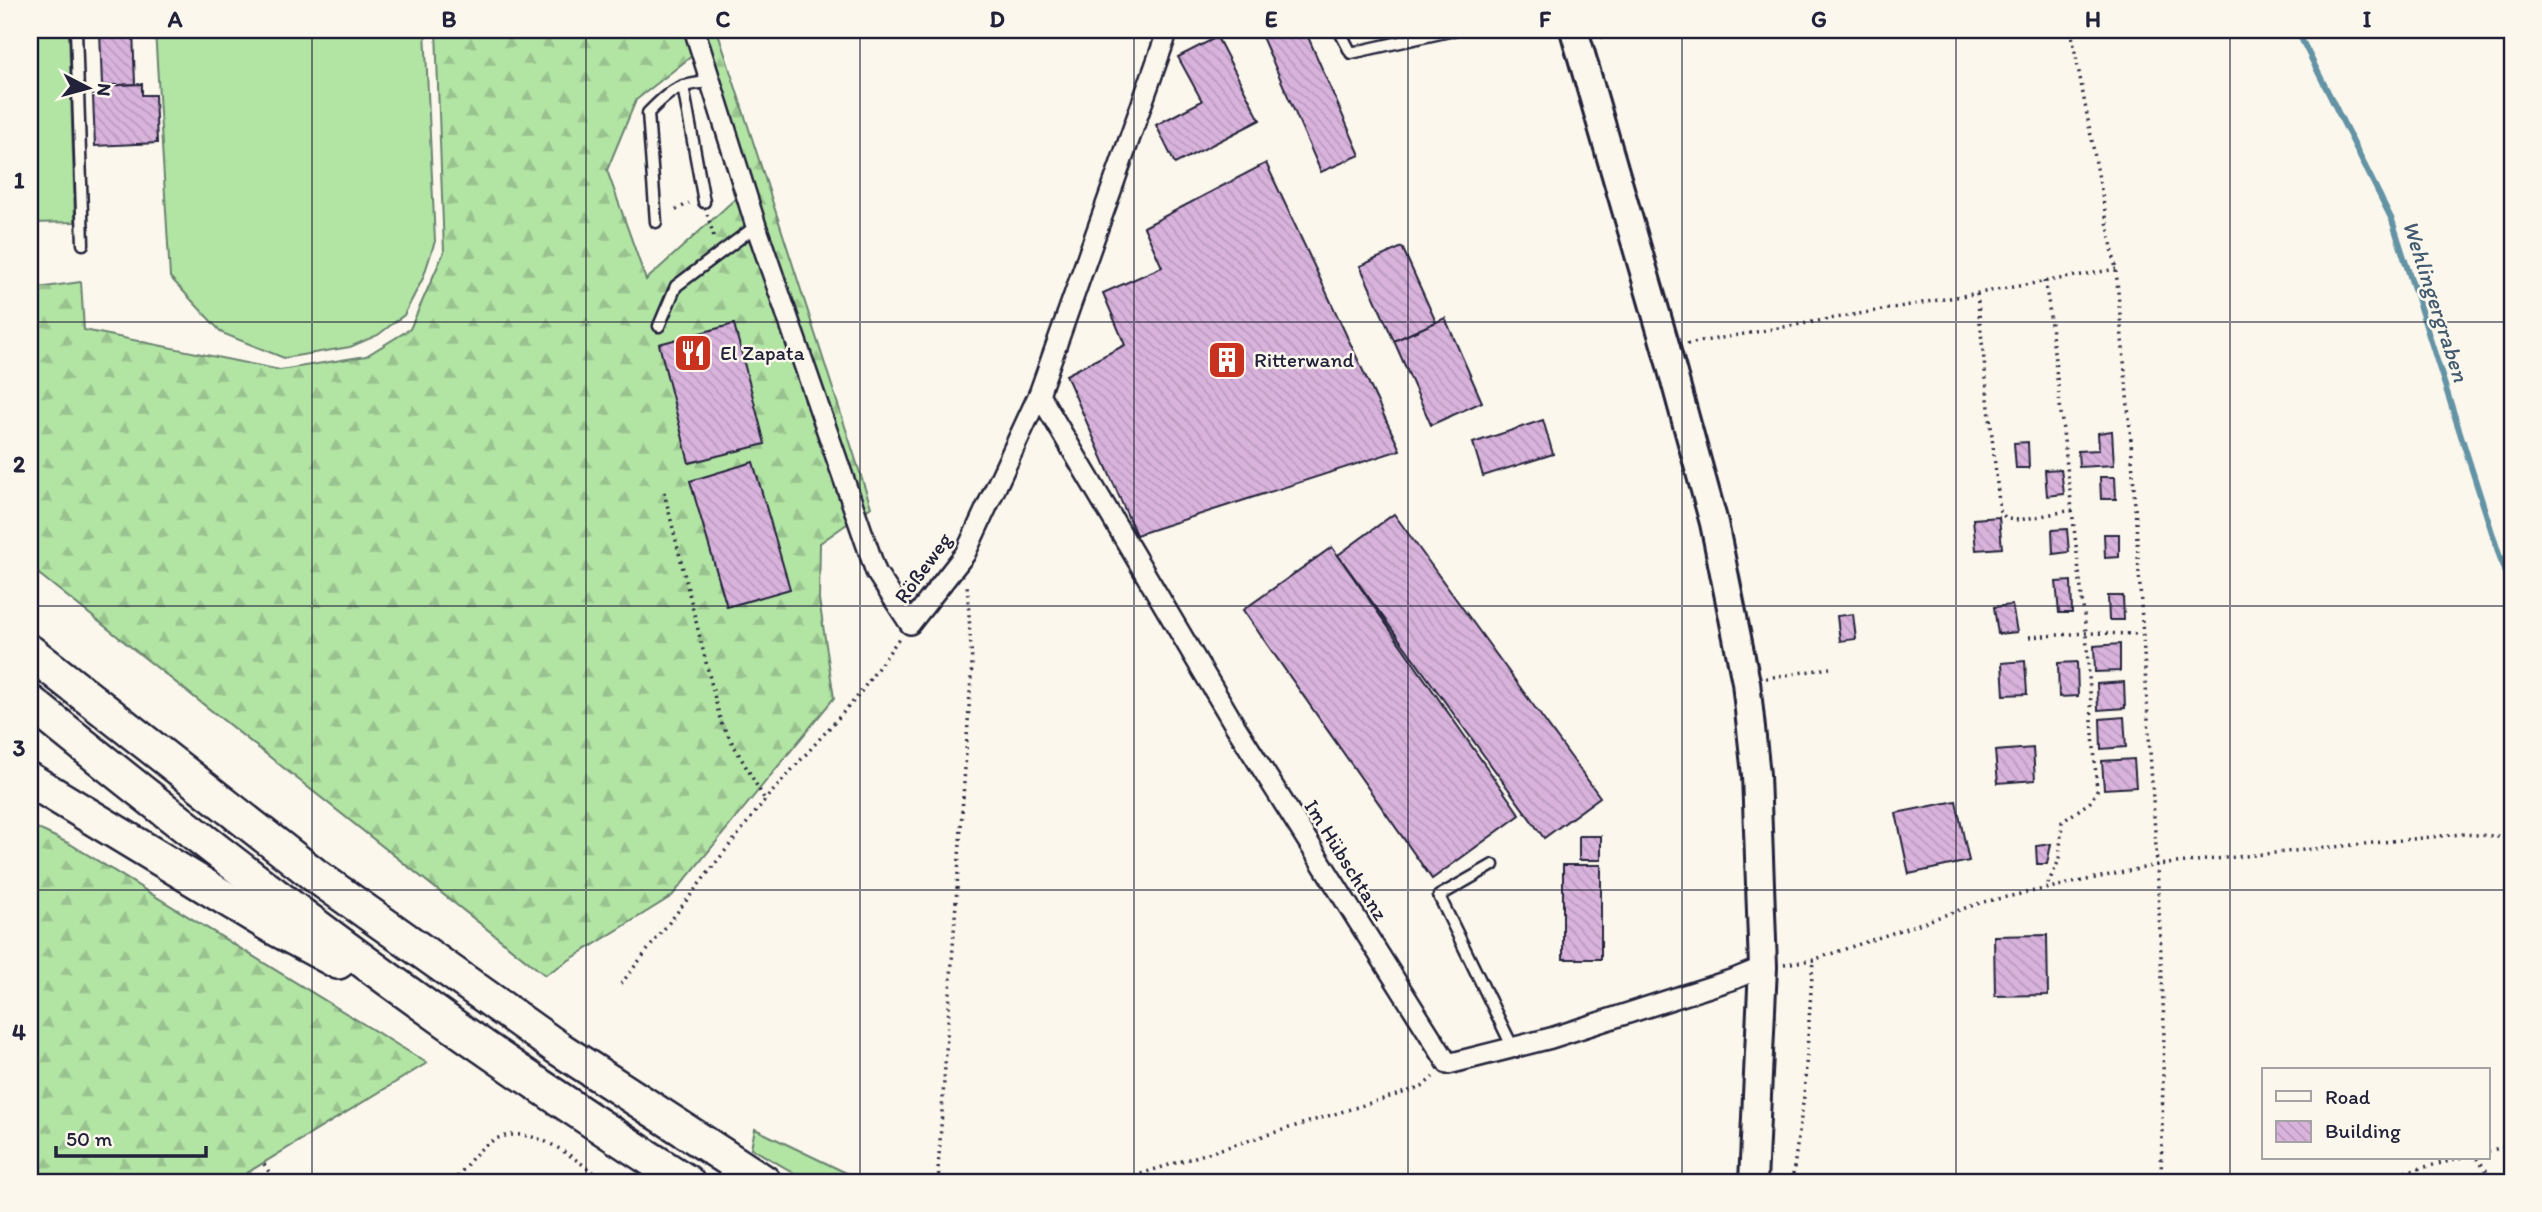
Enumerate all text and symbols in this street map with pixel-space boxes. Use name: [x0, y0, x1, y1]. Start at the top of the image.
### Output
text: A: [167, 5, 183, 33]
text: B: [442, 5, 457, 33]
text: C: [716, 5, 731, 33]
text: D: [989, 5, 1005, 33]
text: E: [1265, 5, 1278, 33]
text: F: [1539, 5, 1552, 33]
text: G: [1811, 5, 1827, 33]
text: H: [2085, 5, 2101, 33]
text: I: [2363, 5, 2372, 33]
north arrow: [52, 52, 122, 122]
text: N: [92, 82, 117, 97]
text: 1: [14, 166, 25, 194]
water label: Wehlingergraben: [2397, 217, 2476, 386]
restaurant icon: El Zapata: [672, 332, 714, 374]
building icon: Ritterwand: [1206, 339, 1248, 381]
place label: El Zapata: [720, 340, 805, 365]
place label: Ritterwand: [1254, 347, 1354, 372]
text: 2: [13, 450, 26, 478]
street label: Rößeweg: [889, 527, 957, 608]
text: 3: [13, 734, 26, 762]
street label: Im Hübschtanz: [1299, 795, 1394, 925]
text: 4: [12, 1018, 26, 1046]
legend: [2262, 1068, 2490, 1160]
text: Road: [2325, 1084, 2371, 1109]
scale bar: [56, 1114, 206, 1158]
text: Building: [2325, 1118, 2401, 1143]
text: 50 m: [66, 1126, 113, 1151]

